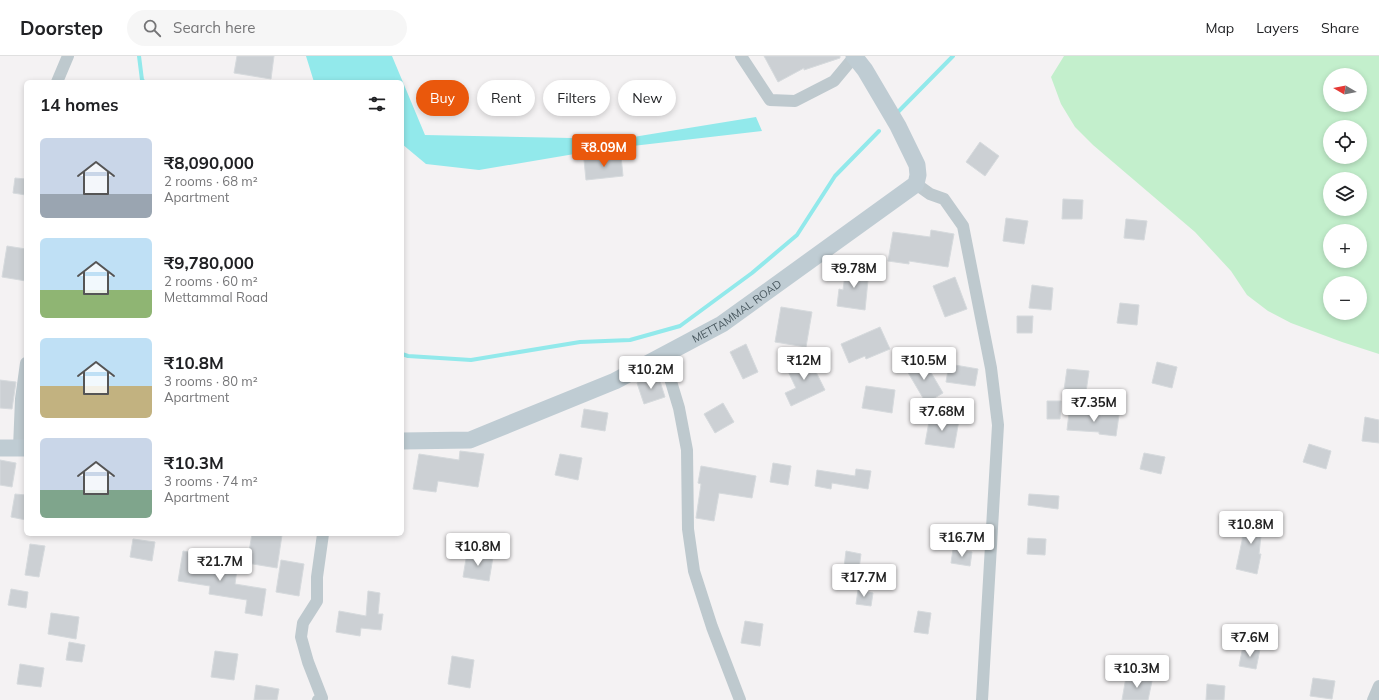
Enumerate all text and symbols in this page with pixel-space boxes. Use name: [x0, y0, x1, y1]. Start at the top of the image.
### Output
search box: [127, 10, 407, 46]
text: Doorstep: [20, 16, 103, 40]
icon: search: [141, 17, 163, 39]
text: Search here: [173, 18, 256, 37]
text: Map: [1205, 19, 1234, 37]
text: Layers: [1256, 19, 1299, 37]
text: Share: [1321, 19, 1359, 37]
north arrow: [1323, 68, 1367, 112]
map controls: [1323, 68, 1367, 320]
chip: Buy: [416, 80, 469, 116]
chip: Rent: [477, 80, 535, 116]
chip: Filters: [543, 80, 610, 116]
chip: New: [618, 80, 676, 116]
icon: filters: [366, 93, 388, 115]
text: 14 homes: [40, 94, 119, 115]
button: locate: [1323, 120, 1367, 164]
pin: ₹8.09M: [571, 134, 637, 168]
text: ₹8.09M: [581, 139, 627, 155]
text: ₹8,090,000: [164, 152, 254, 173]
icon: home: [72, 154, 120, 202]
button: layers: [1323, 172, 1367, 216]
text: 2 rooms · 68 m²: [164, 173, 258, 189]
text: Apartment: [164, 189, 229, 205]
button: +: [1323, 224, 1367, 268]
text: ₹9,780,000: [164, 252, 254, 273]
icon: home: [72, 254, 120, 302]
pin: ₹9.78M: [821, 255, 887, 289]
text: ₹9.78M: [831, 260, 877, 276]
text: 2 rooms · 60 m²: [164, 273, 258, 289]
street label: METTAMMAL ROAD: [690, 276, 784, 346]
button: −: [1323, 276, 1367, 320]
text: Mettammal Road: [164, 289, 268, 305]
pin: ₹12M: [780, 347, 828, 381]
pin: ₹10.5M: [891, 347, 957, 381]
text: ₹10.8M: [164, 352, 224, 373]
text: ₹12M: [787, 352, 821, 368]
text: ₹10.5M: [901, 352, 947, 368]
icon: home: [72, 354, 120, 402]
pin: ₹10.2M: [618, 356, 684, 390]
text: ₹10.2M: [628, 361, 674, 377]
text: 3 rooms · 80 m²: [164, 373, 258, 389]
text: Apartment: [164, 389, 229, 405]
pin: ₹7.35M: [1061, 389, 1127, 423]
text: ₹7.35M: [1071, 394, 1117, 410]
pin: ₹7.68M: [909, 398, 975, 432]
text: ₹7.68M: [919, 403, 965, 419]
text: ₹10.3M: [164, 452, 224, 473]
icon: home: [72, 454, 120, 502]
text: 3 rooms · 74 m²: [164, 473, 258, 489]
text: Apartment: [164, 489, 229, 505]
pin: ₹10.8M: [1218, 511, 1284, 545]
text: ₹10.8M: [1228, 516, 1274, 532]
pin: ₹16.7M: [929, 524, 995, 558]
text: ₹16.7M: [939, 529, 985, 545]
pin: ₹10.8M: [445, 533, 511, 567]
text: ₹10.8M: [455, 538, 501, 554]
pin: ₹21.7M: [187, 548, 253, 582]
text: ₹21.7M: [197, 553, 243, 569]
pin: ₹17.7M: [831, 564, 897, 598]
text: ₹17.7M: [841, 569, 887, 585]
pin: ₹7.6M: [1222, 624, 1278, 658]
text: ₹7.6M: [1231, 629, 1269, 645]
pin: ₹10.3M: [1104, 655, 1170, 689]
text: ₹10.3M: [1114, 660, 1160, 676]

